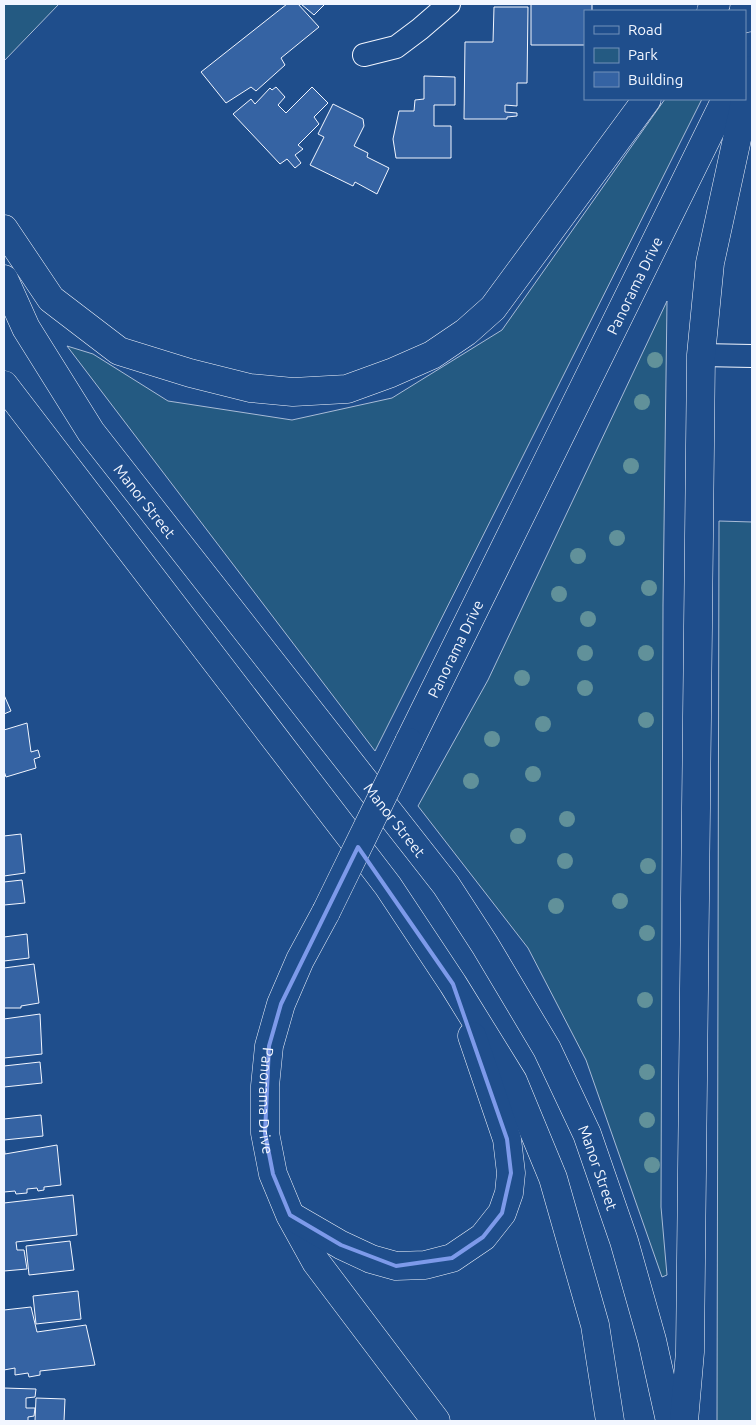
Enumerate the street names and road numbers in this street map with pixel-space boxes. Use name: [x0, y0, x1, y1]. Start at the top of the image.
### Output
street label: Panorama Drive: [603, 234, 665, 337]
street label: Manor Street: [111, 461, 179, 541]
street label: Panorama Drive: [424, 597, 486, 700]
street label: Manor Street: [361, 779, 429, 860]
street label: Panorama Drive: [256, 1046, 277, 1155]
street label: Manor Street: [575, 1122, 621, 1213]

